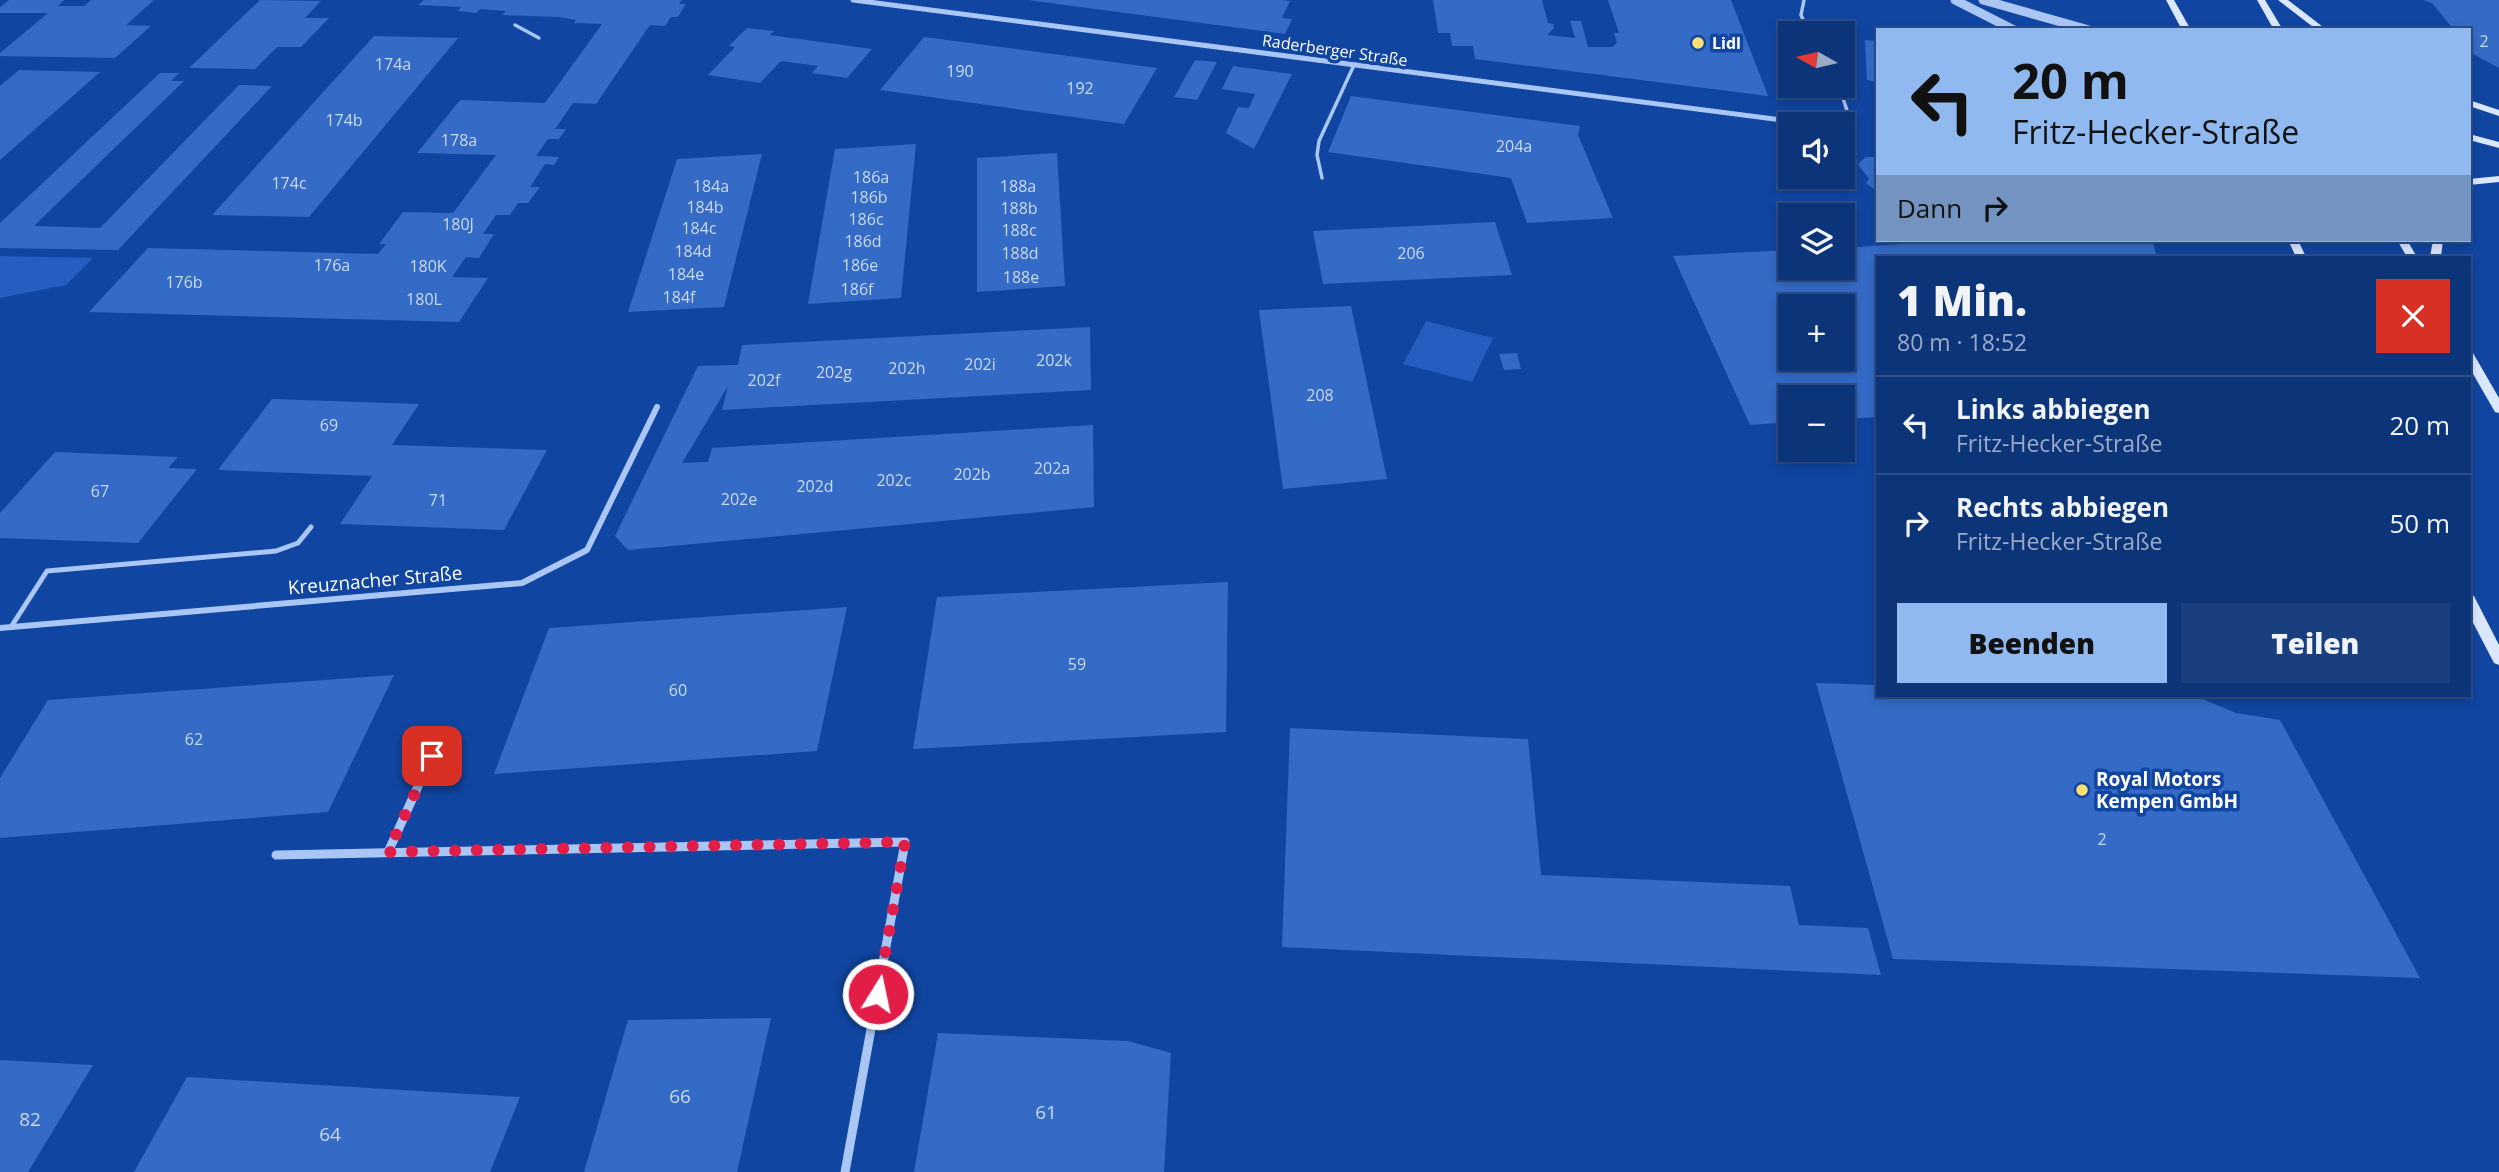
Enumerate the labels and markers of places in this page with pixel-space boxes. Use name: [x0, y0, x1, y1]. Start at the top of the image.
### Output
place label: Lidl: [1712, 32, 1741, 54]
marker: Lidl: [1690, 35, 1706, 51]
pin: [402, 726, 462, 786]
place label: Royal Motors Kempen GmbH: [2096, 766, 2238, 814]
marker: Royal Motors Kempen GmbH: [2074, 782, 2090, 798]

